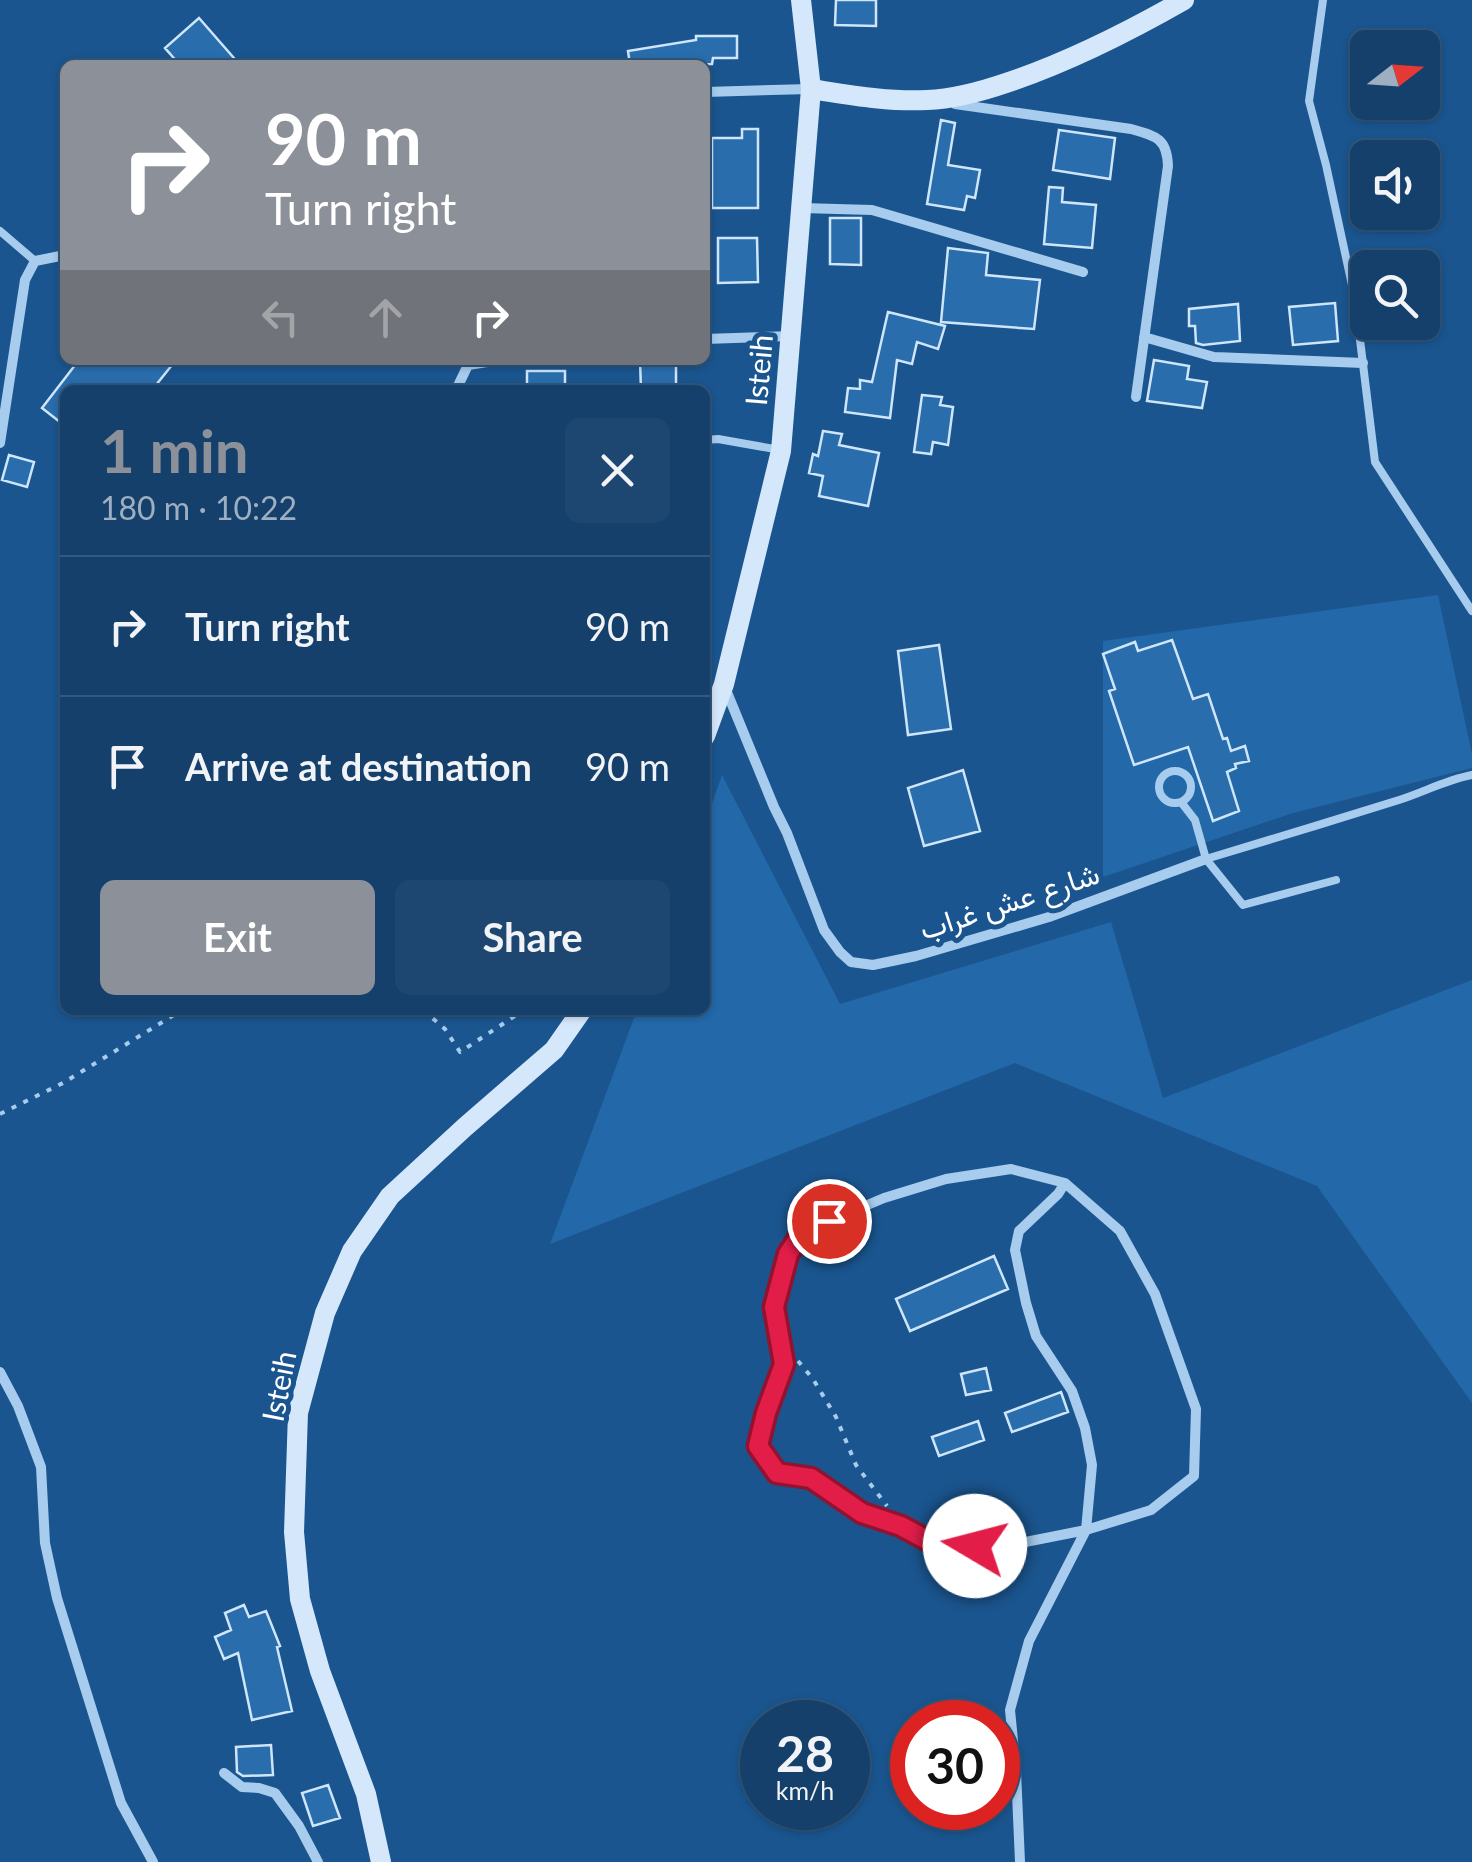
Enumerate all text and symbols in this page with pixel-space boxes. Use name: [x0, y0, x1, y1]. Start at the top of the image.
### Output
north arrow: [1350, 30, 1440, 120]
map controls: [1350, 30, 1440, 340]
text: 90 m: [265, 96, 422, 180]
icon: right: [100, 100, 230, 230]
button: sound: [1350, 140, 1440, 230]
text: Turn right: [265, 181, 456, 235]
button: search: [1350, 250, 1440, 340]
icon: left: [253, 290, 308, 345]
icon: ahead: [358, 290, 413, 345]
icon: right: [463, 290, 518, 345]
street label: Isteih: [737, 333, 779, 407]
text: 1 min: [100, 414, 249, 486]
button: close: [565, 418, 670, 523]
text: 180 m · 10:22: [100, 488, 297, 527]
icon: right: [100, 599, 155, 654]
text: Turn right: [185, 603, 350, 649]
text: 90 m: [585, 603, 670, 649]
icon: arrive: [100, 739, 155, 794]
text: Arrive at destination: [185, 743, 532, 789]
text: 90 m: [585, 743, 670, 789]
street label: شارع عش غراب: [915, 854, 1105, 950]
button: Exit: [100, 880, 375, 995]
button: Share: [395, 880, 670, 995]
pin: [787, 1179, 872, 1264]
icon: arrive: [802, 1194, 857, 1249]
street label: Isteih: [254, 1348, 302, 1424]
position arrow: [923, 1494, 1027, 1598]
speed limit sign: 30: [890, 1700, 1020, 1830]
text: 28: [776, 1723, 834, 1783]
text: km/h: [776, 1775, 834, 1805]

